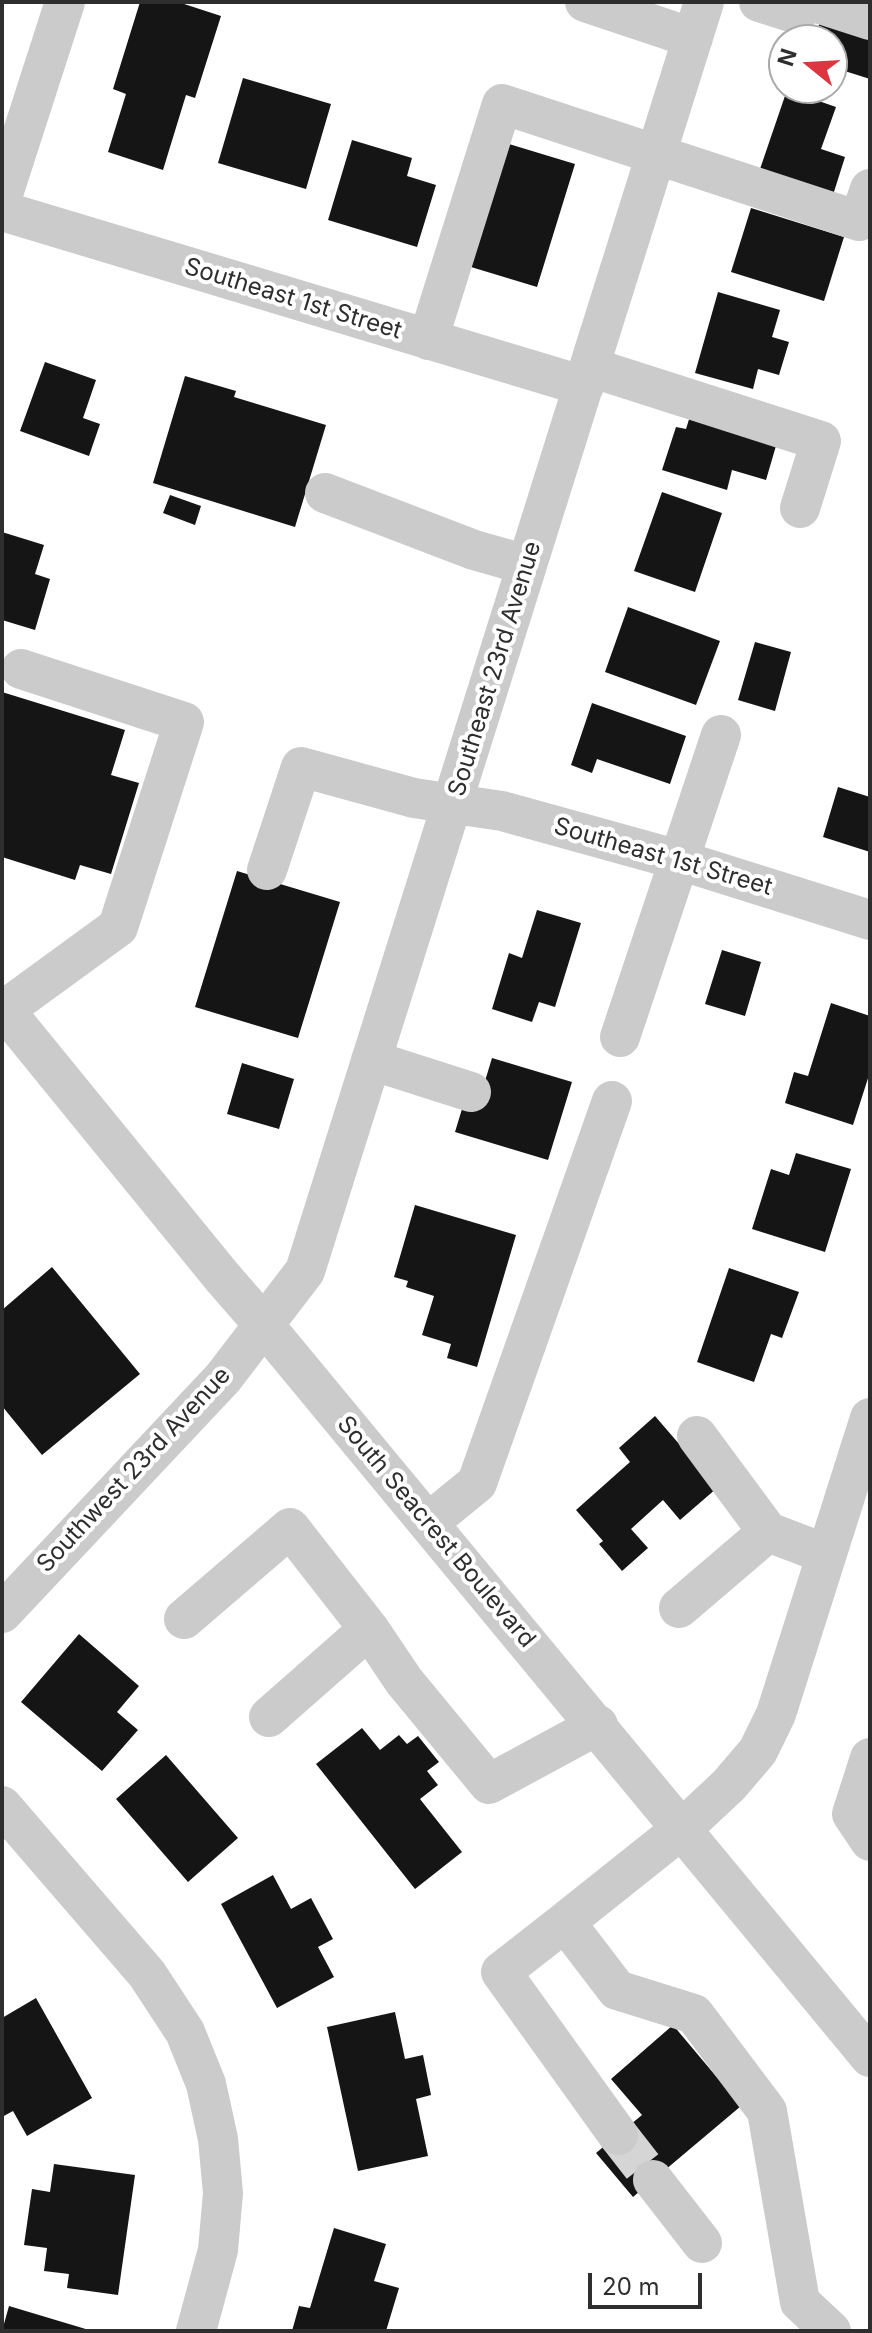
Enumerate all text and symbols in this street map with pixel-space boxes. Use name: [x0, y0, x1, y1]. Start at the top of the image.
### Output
north arrow: [768, 24, 848, 104]
text: N: [772, 45, 802, 69]
street label: Southeast 1st Street: [181, 252, 405, 346]
street label: Southeast 23rd Avenue: [443, 538, 547, 800]
street label: Southeast 1st Street: [551, 812, 775, 902]
street label: Southwest 23rd Avenue: [31, 1361, 237, 1579]
street label: South Seacrest Boulevard: [331, 1410, 541, 1654]
scale bar: [592, 2257, 706, 2307]
text: 20 m: [602, 2272, 660, 2301]

